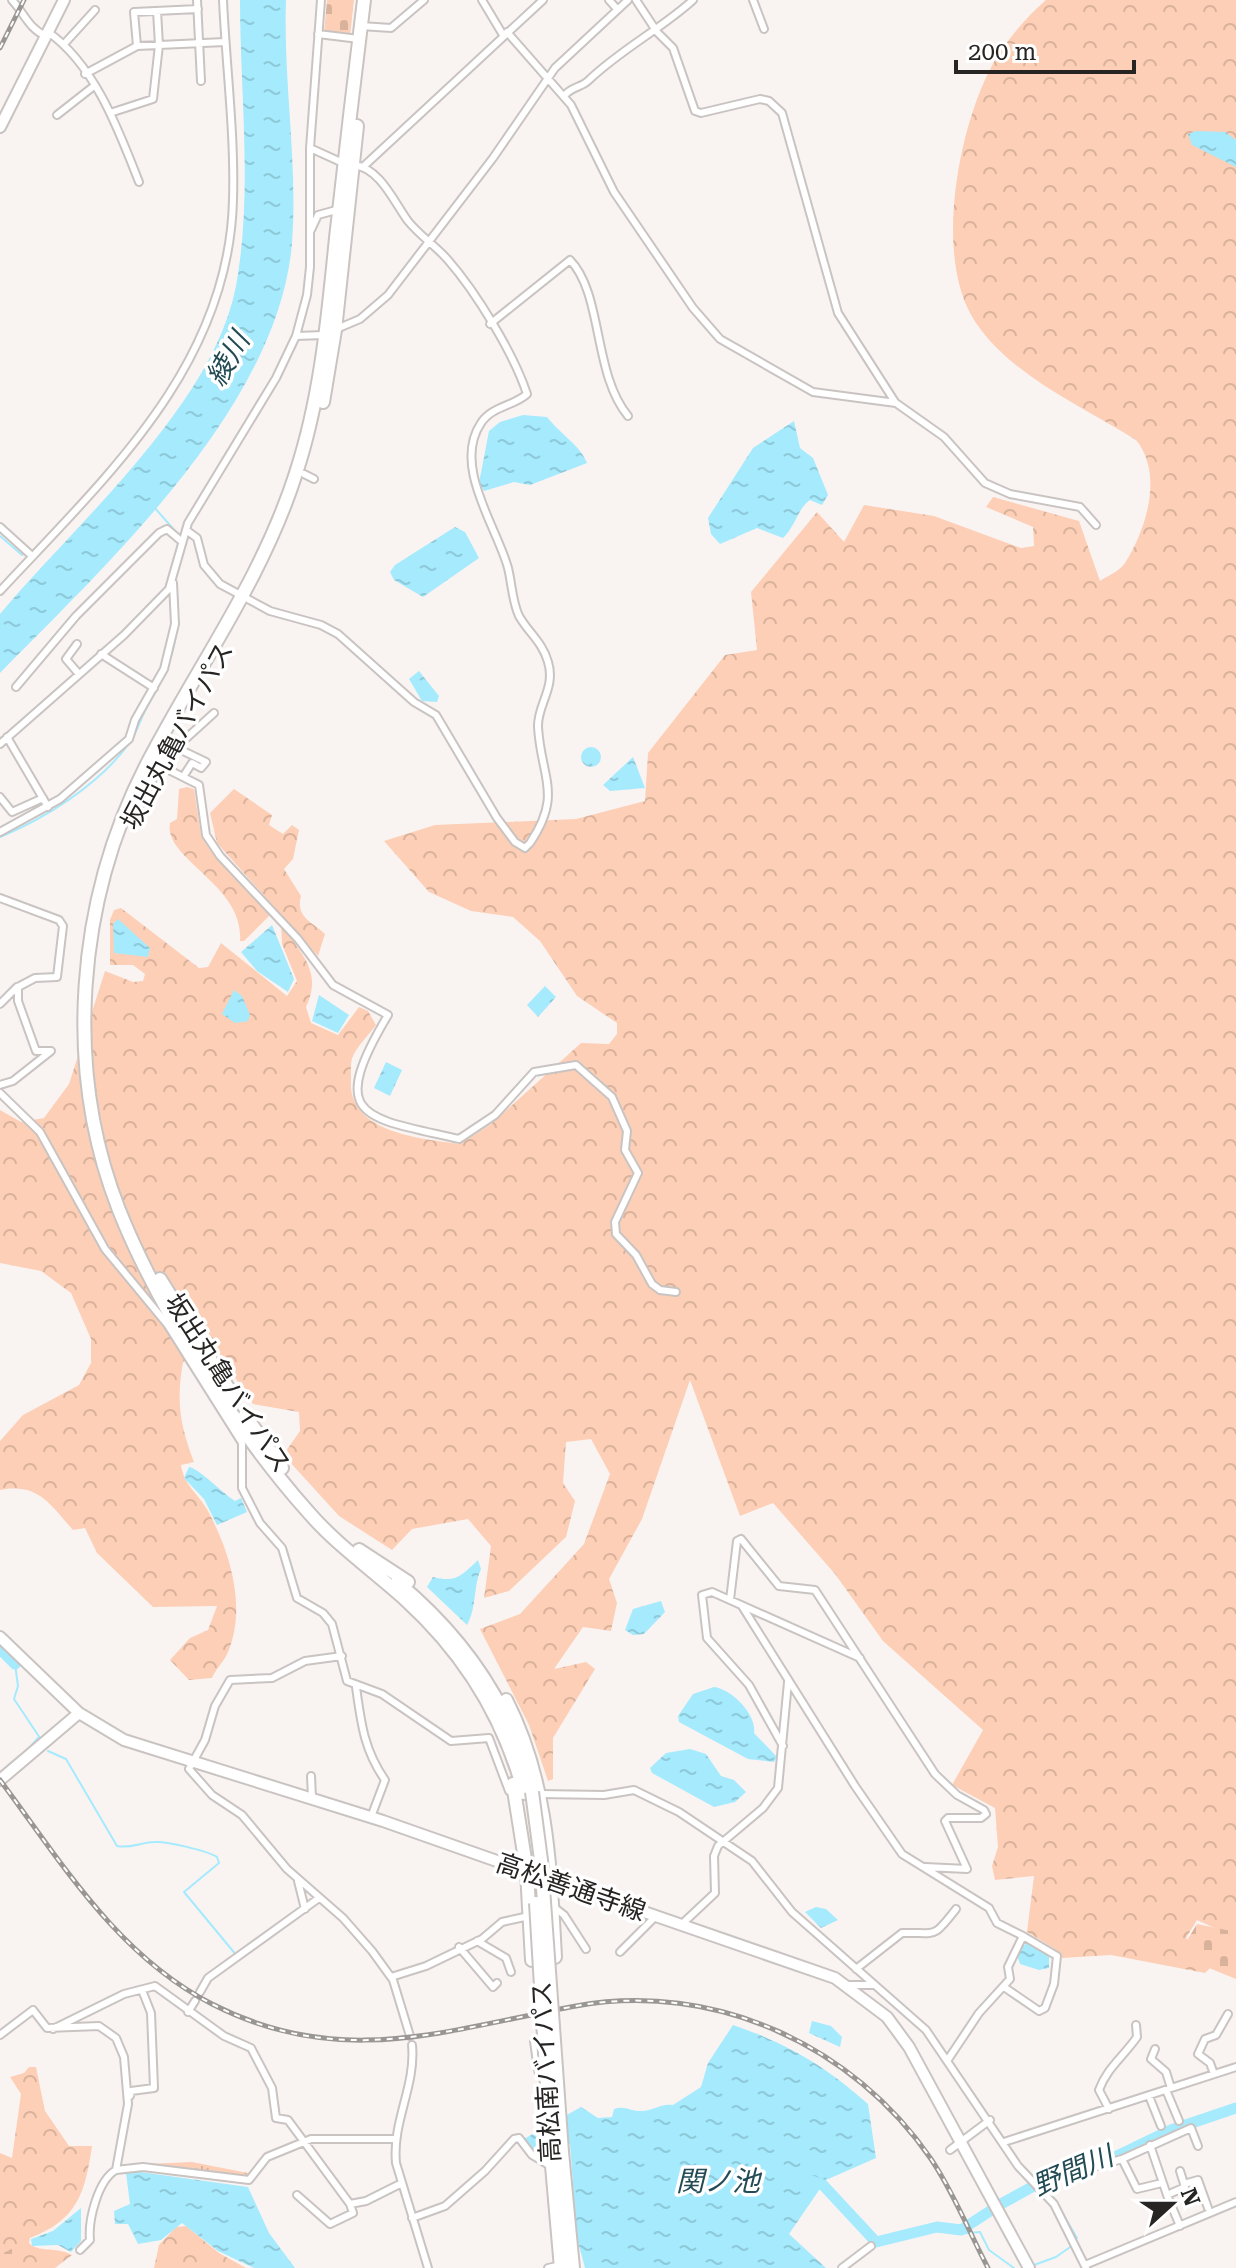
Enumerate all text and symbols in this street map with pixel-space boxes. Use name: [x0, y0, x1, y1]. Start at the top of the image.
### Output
scale bar: [956, 24, 1134, 74]
text: 200 m: [968, 38, 1036, 66]
water label: 綾川: [200, 324, 258, 392]
street label: 坂出丸亀バイパス: [115, 637, 239, 835]
street label: 坂出丸亀バイパス: [159, 1288, 297, 1478]
street label: 高松善通寺線: [492, 1847, 650, 1927]
street label: 高松南バイパス: [526, 1981, 566, 2163]
water label: 野間川: [1028, 2138, 1121, 2203]
north arrow: [1132, 2164, 1212, 2244]
water label: 関ノ池: [676, 2165, 763, 2198]
text: N: [1175, 2185, 1205, 2209]

